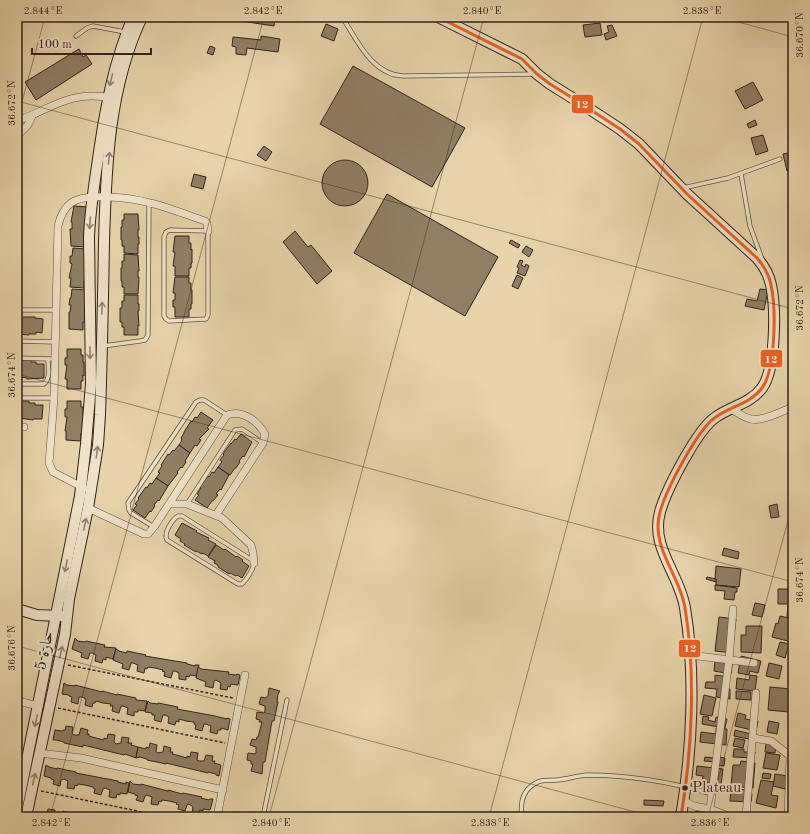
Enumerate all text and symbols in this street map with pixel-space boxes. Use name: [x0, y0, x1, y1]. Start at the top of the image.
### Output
text: 2.844°E: [24, 6, 62, 16]
text: 2.842°E: [244, 6, 282, 16]
text: 2.840°E: [463, 6, 501, 16]
text: 2.838°E: [683, 6, 721, 16]
text: 36.670°N: [795, 12, 805, 58]
scale bar: [32, 30, 151, 56]
text: 100 m: [38, 39, 72, 51]
one-way arrow: [107, 73, 114, 86]
text: 36.672°N: [7, 80, 17, 126]
line badge: 12: [571, 94, 594, 114]
text: 12: [576, 100, 588, 111]
one-way arrow: [105, 152, 112, 165]
one-way arrow: [87, 216, 94, 229]
text: 36.672°N: [795, 285, 805, 331]
one-way arrow: [99, 302, 106, 315]
one-way arrow: [86, 346, 94, 359]
line badge: 12: [760, 349, 783, 368]
text: 36.674°N: [7, 352, 17, 398]
text: 12: [765, 355, 777, 366]
one-way arrow: [93, 446, 101, 459]
one-way arrow: [81, 518, 89, 531]
text: 36.674°N: [795, 557, 805, 603]
one-way arrow: [62, 559, 70, 572]
text: 36.676°N: [7, 625, 17, 671]
street label: حارة 5: [33, 630, 57, 672]
line badge: 12: [678, 639, 701, 658]
text: 12: [684, 644, 696, 655]
one-way arrow: [57, 646, 65, 659]
one-way arrow: [31, 714, 39, 727]
one-way arrow: [30, 773, 38, 786]
place label: Plateau: [692, 781, 741, 796]
marker: Plateau: [680, 783, 690, 793]
text: 2.842°E: [32, 818, 70, 828]
text: 2.840°E: [252, 818, 290, 828]
text: 2.838°E: [471, 818, 509, 828]
text: 2.836°E: [691, 818, 729, 828]

